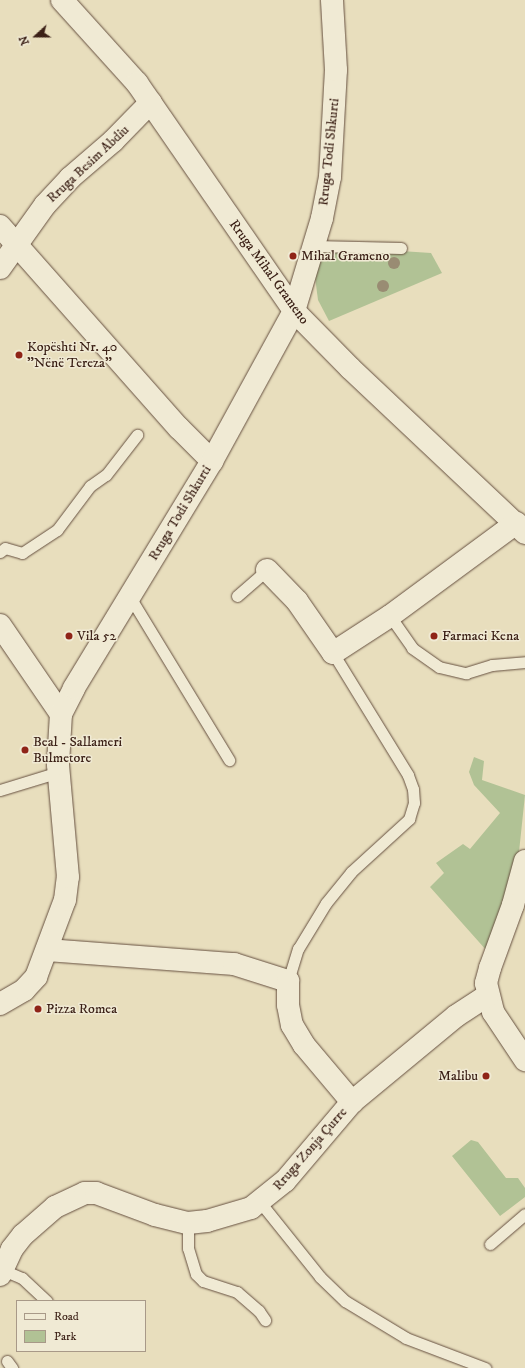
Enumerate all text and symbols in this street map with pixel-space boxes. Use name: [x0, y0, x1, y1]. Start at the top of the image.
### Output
north arrow: [16, 16, 56, 56]
text: N: [17, 34, 33, 47]
street label: Rruga Todi Shkurti: [315, 97, 343, 207]
street label: Rruga Besim Abdiu: [43, 122, 133, 206]
street label: Rruga Mihal Grameno: [225, 216, 313, 328]
place label: Mihal Grameno: [301, 248, 389, 264]
marker: Mihal Grameno: [288, 251, 298, 261]
place label: Kopështi Nr. 40 "Nënë Tereza": [27, 339, 117, 372]
marker: Kopështi Nr. 40 "Nënë Tereza": [14, 350, 24, 360]
street label: Rruga Todi Shkurti: [145, 462, 215, 564]
place label: Vila 52: [77, 628, 116, 644]
place label: Farmaci Kena: [442, 628, 519, 644]
marker: Vila 52: [64, 631, 74, 641]
marker: Farmaci Kena: [429, 631, 439, 641]
place label: Beal - Sallameri Bulmetore: [33, 734, 122, 766]
marker: Beal - Sallameri Bulmetore: [20, 745, 30, 755]
place label: Pizza Romea: [46, 1001, 117, 1017]
marker: Pizza Romea: [33, 1004, 43, 1014]
place label: Malibu: [438, 1068, 478, 1084]
marker: Malibu: [481, 1071, 491, 1081]
street label: Rruga Zonja Çurre: [269, 1104, 351, 1194]
legend: [16, 1300, 146, 1352]
text: Road: [54, 1309, 79, 1324]
text: Park: [54, 1329, 76, 1344]

